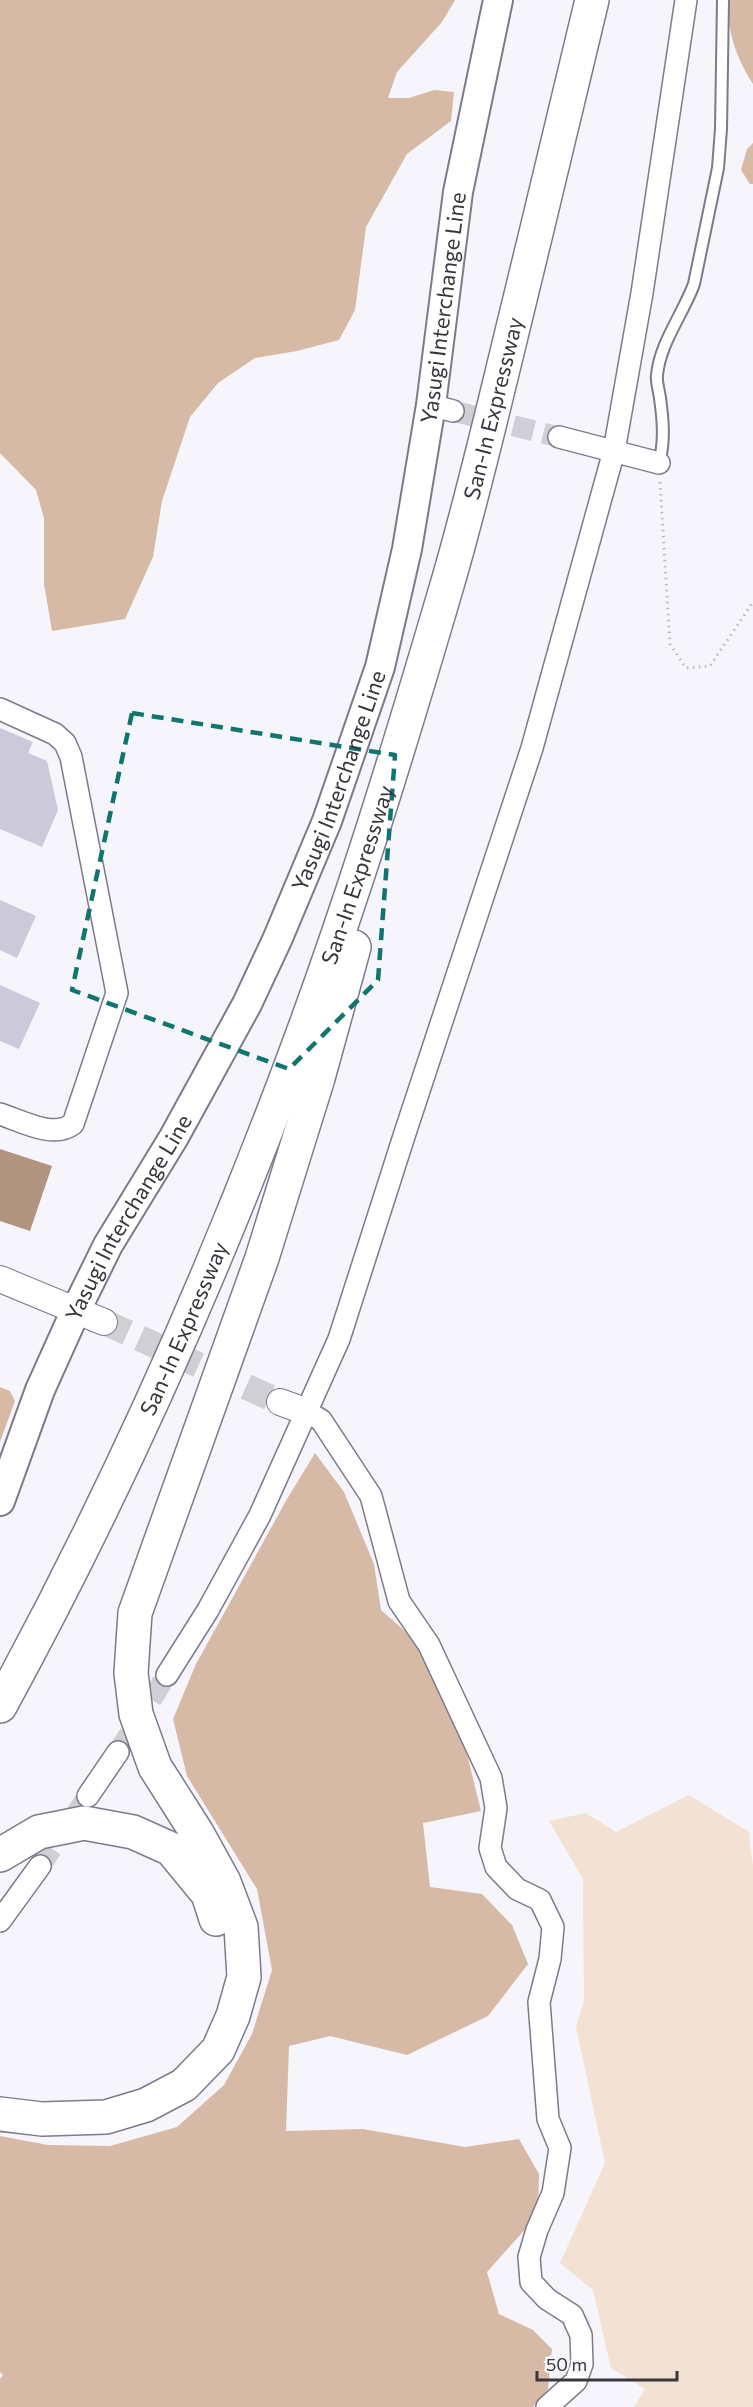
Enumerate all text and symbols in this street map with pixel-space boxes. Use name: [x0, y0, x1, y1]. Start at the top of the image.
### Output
street label: Yasugi Interchange Line: [414, 190, 471, 426]
street label: San-In Expressway: [457, 314, 528, 502]
street label: Yasugi Interchange Line: [285, 667, 391, 895]
street label: San-In Expressway: [315, 782, 399, 968]
street label: Yasugi Interchange Line: [59, 1109, 197, 1325]
street label: San-In Expressway: [134, 1237, 233, 1420]
scale bar: [537, 2344, 676, 2382]
text: 50 m: [546, 2353, 587, 2375]

